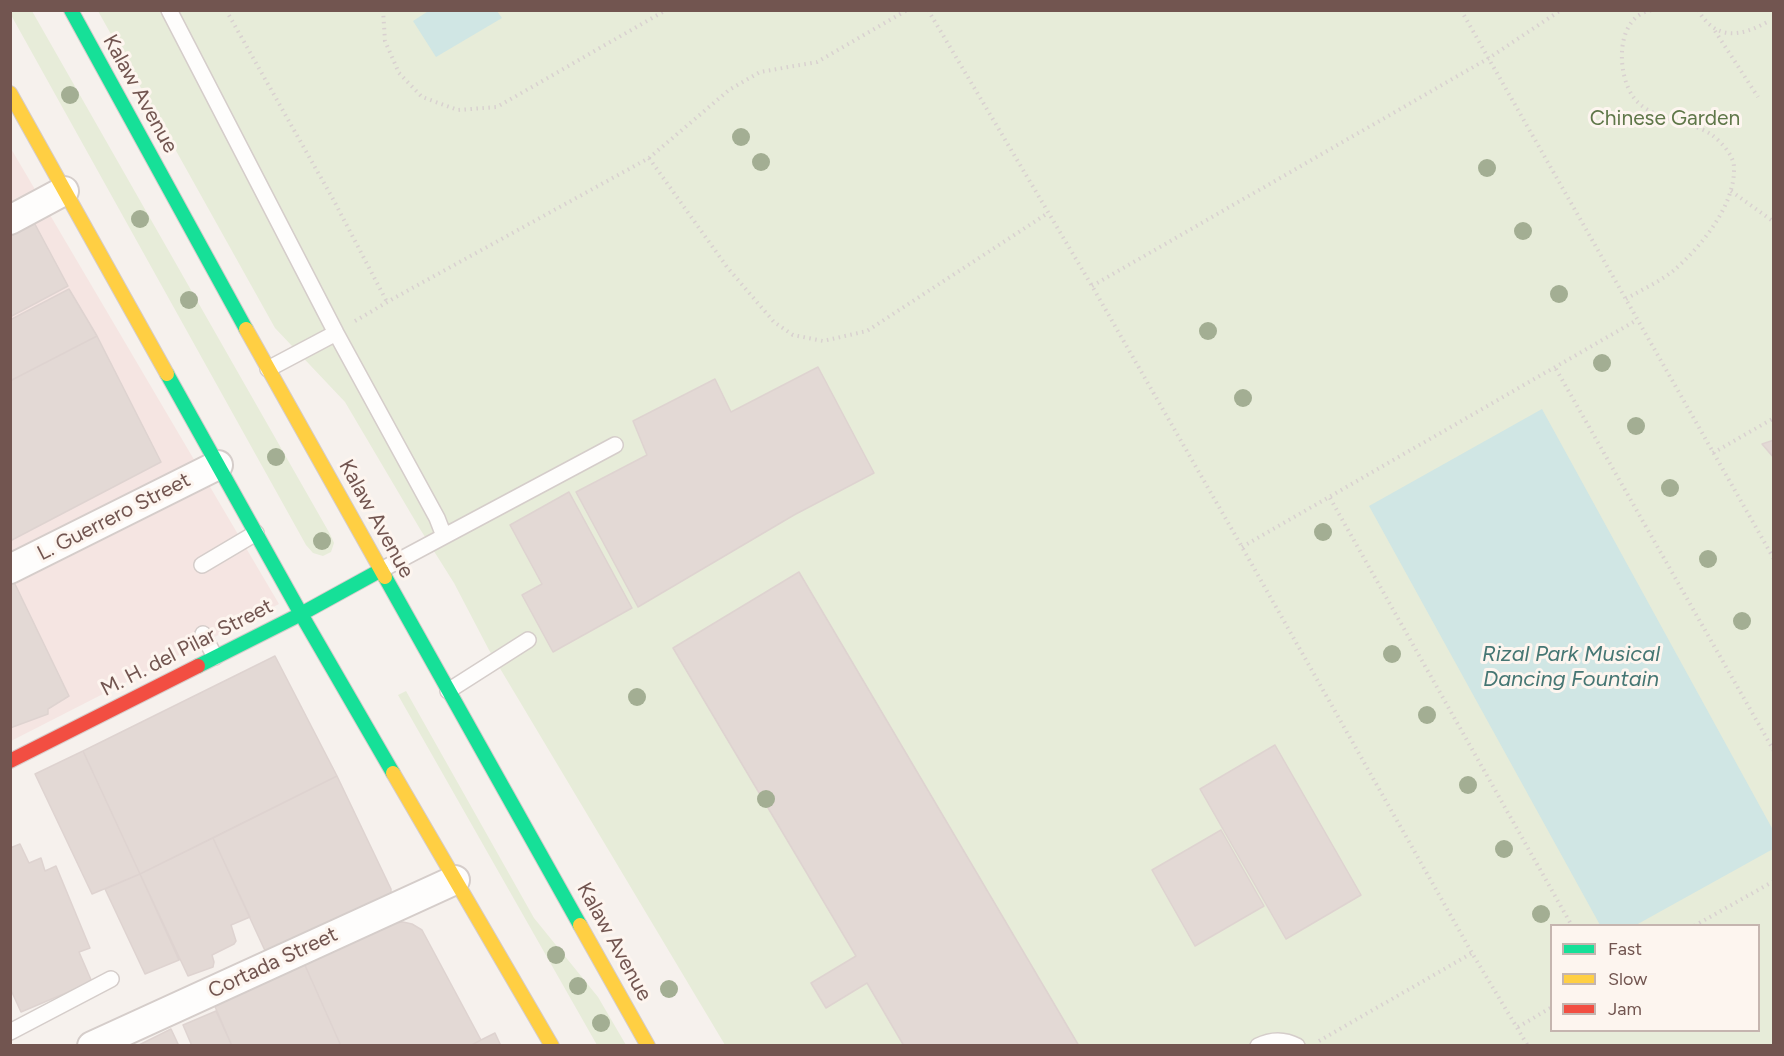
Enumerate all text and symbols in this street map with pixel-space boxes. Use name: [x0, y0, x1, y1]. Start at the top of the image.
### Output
street label: Kalaw Avenue: [97, 31, 183, 157]
park label: Chinese Garden: [1590, 106, 1740, 132]
street label: Kalaw Avenue: [333, 456, 419, 582]
street label: L. Guerrero Street: [33, 468, 195, 566]
street label: M. H. del Pilar Street: [97, 594, 277, 702]
water label: Rizal Park Musical Dancing Fountain: [1482, 642, 1660, 694]
street label: Kalaw Avenue: [571, 879, 657, 1005]
street label: Cortada Street: [204, 922, 342, 1004]
legend: [1550, 924, 1760, 1032]
text: Fast: [1608, 938, 1642, 960]
text: Slow: [1608, 968, 1647, 990]
text: Jam: [1608, 998, 1642, 1020]

